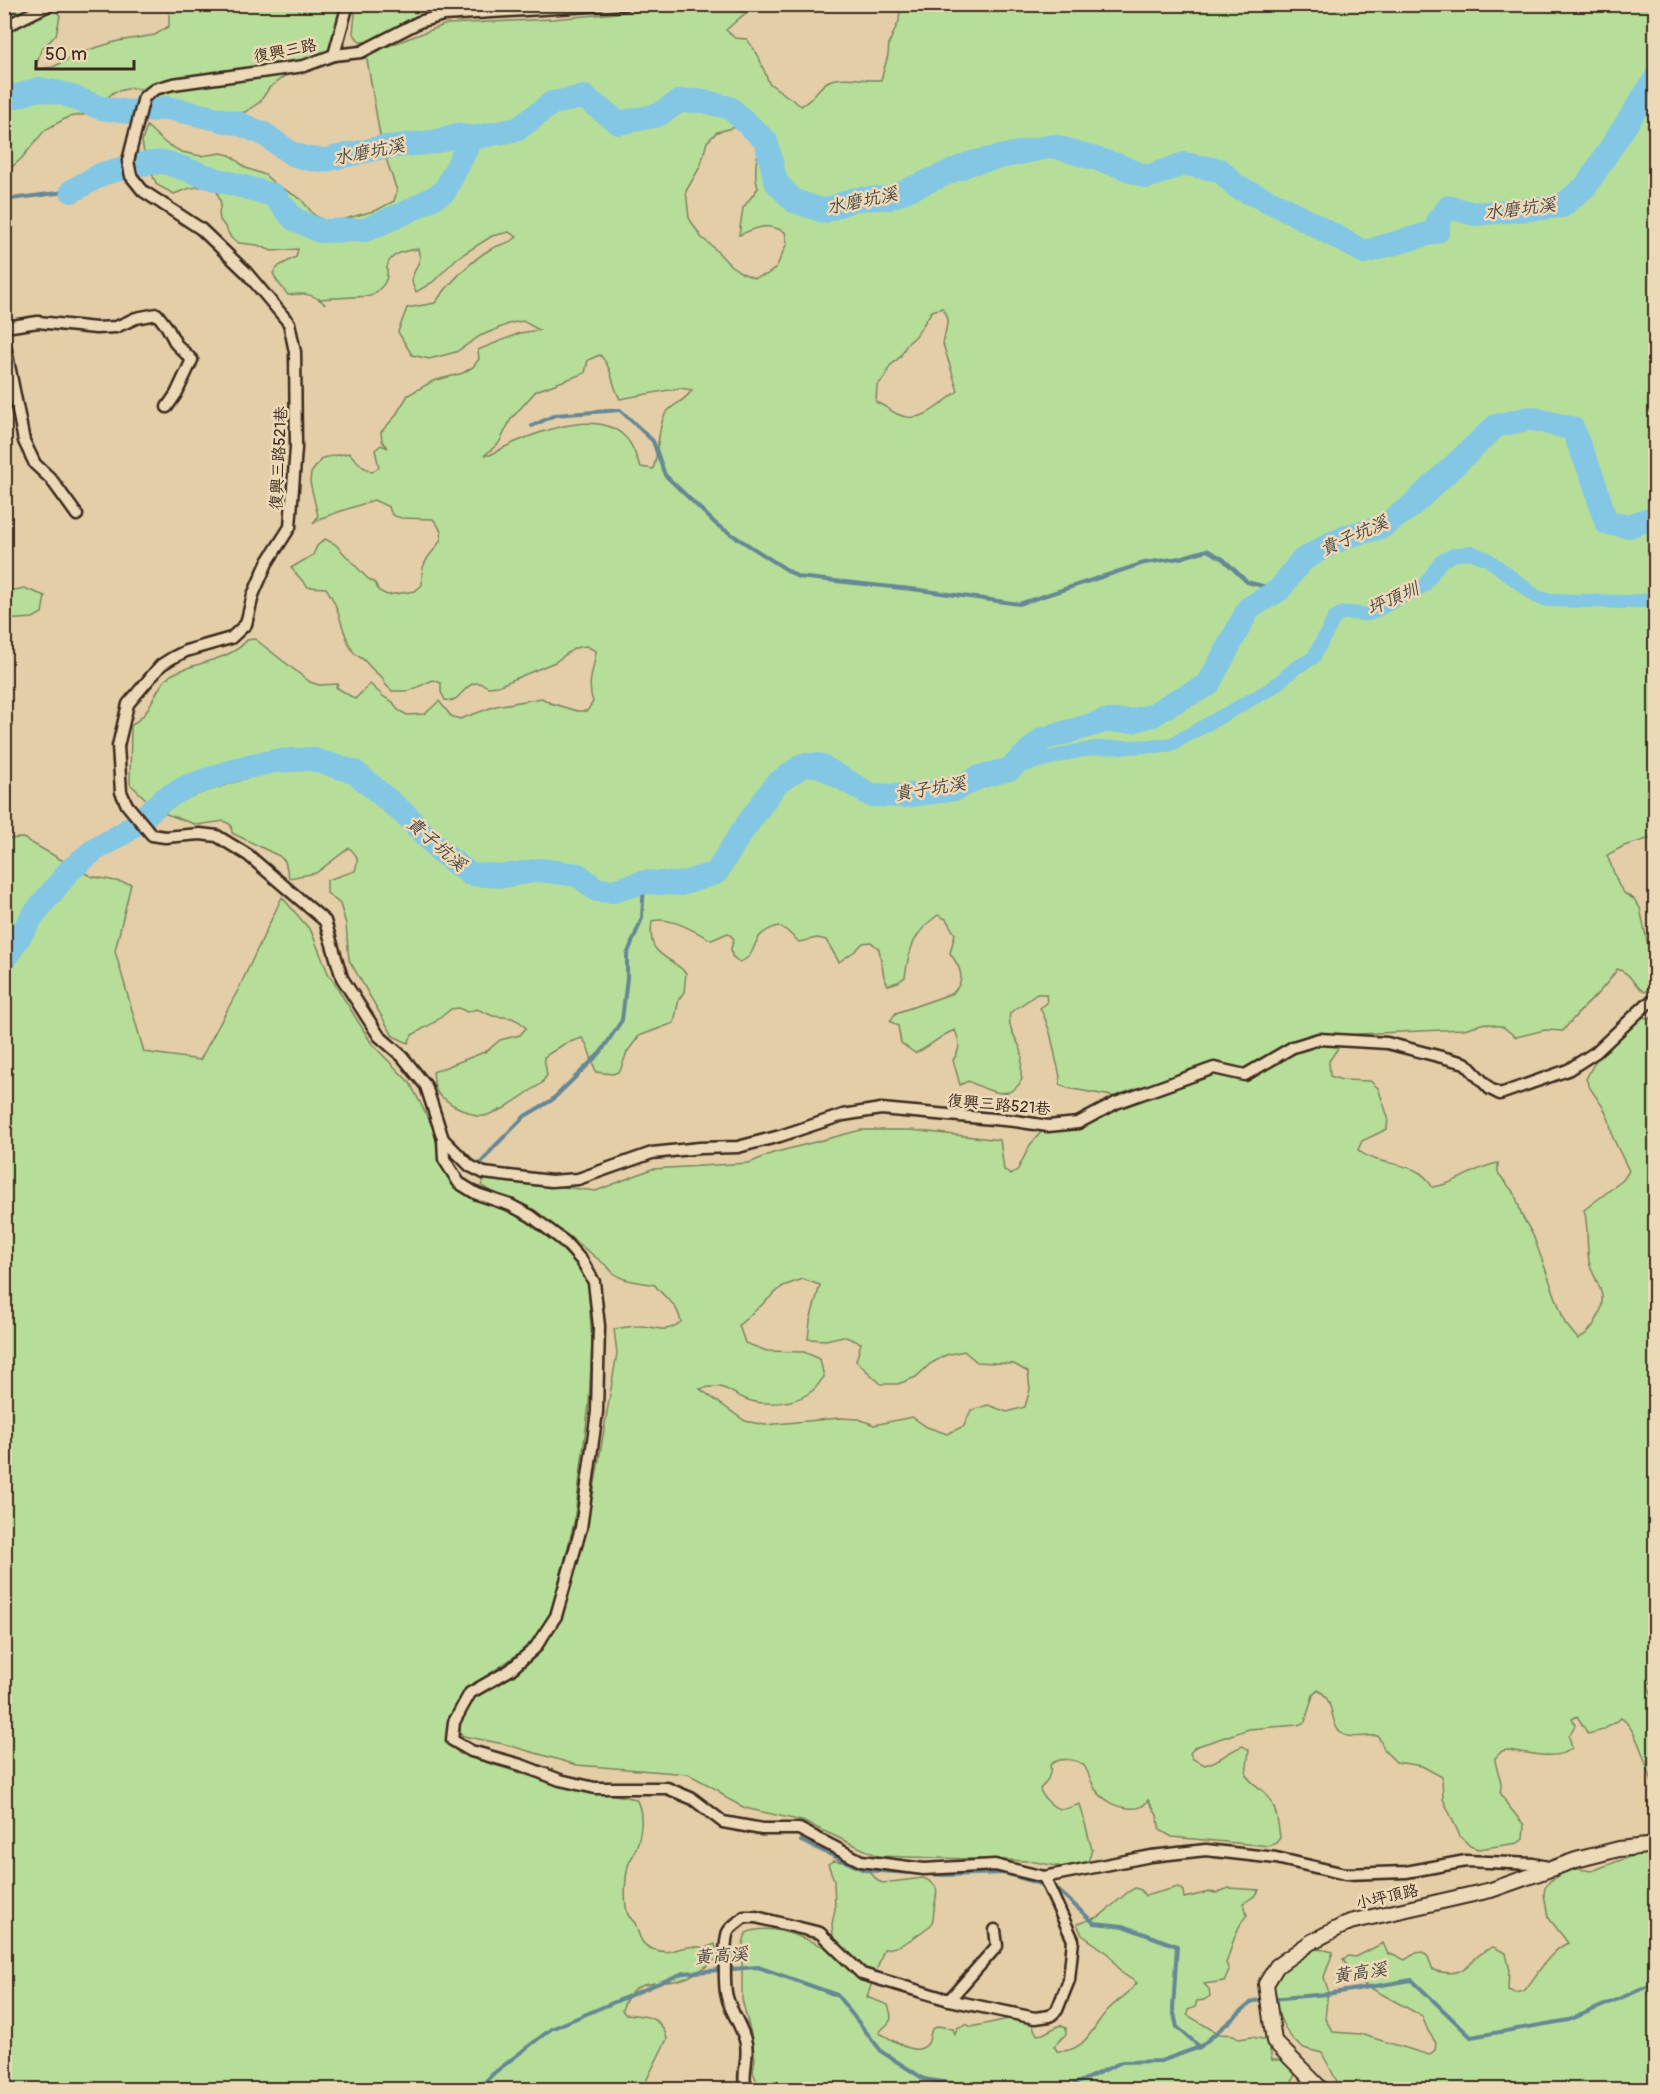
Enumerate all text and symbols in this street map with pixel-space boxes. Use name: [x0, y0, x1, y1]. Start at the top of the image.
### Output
scale bar: [36, 33, 134, 71]
street label: 復興三路: [252, 35, 318, 67]
text: 50 m: [45, 43, 87, 66]
water label: 水磨坑溪: [331, 134, 408, 170]
water label: 水磨坑溪: [824, 182, 901, 220]
water label: 水磨坑溪: [1483, 193, 1558, 225]
street label: 復興三路521巷: [266, 406, 292, 510]
water label: 貴子坑溪: [1316, 510, 1392, 561]
water label: 坪頂圳: [1364, 577, 1424, 620]
water label: 貴子坑溪: [893, 772, 968, 806]
water label: 貴子坑溪: [401, 812, 471, 877]
street label: 復興三路521巷: [946, 1091, 1052, 1119]
street label: 小坪頂路: [1354, 1880, 1420, 1914]
water label: 黃高溪: [693, 1943, 750, 1969]
water label: 黃高溪: [1332, 1958, 1389, 1988]

